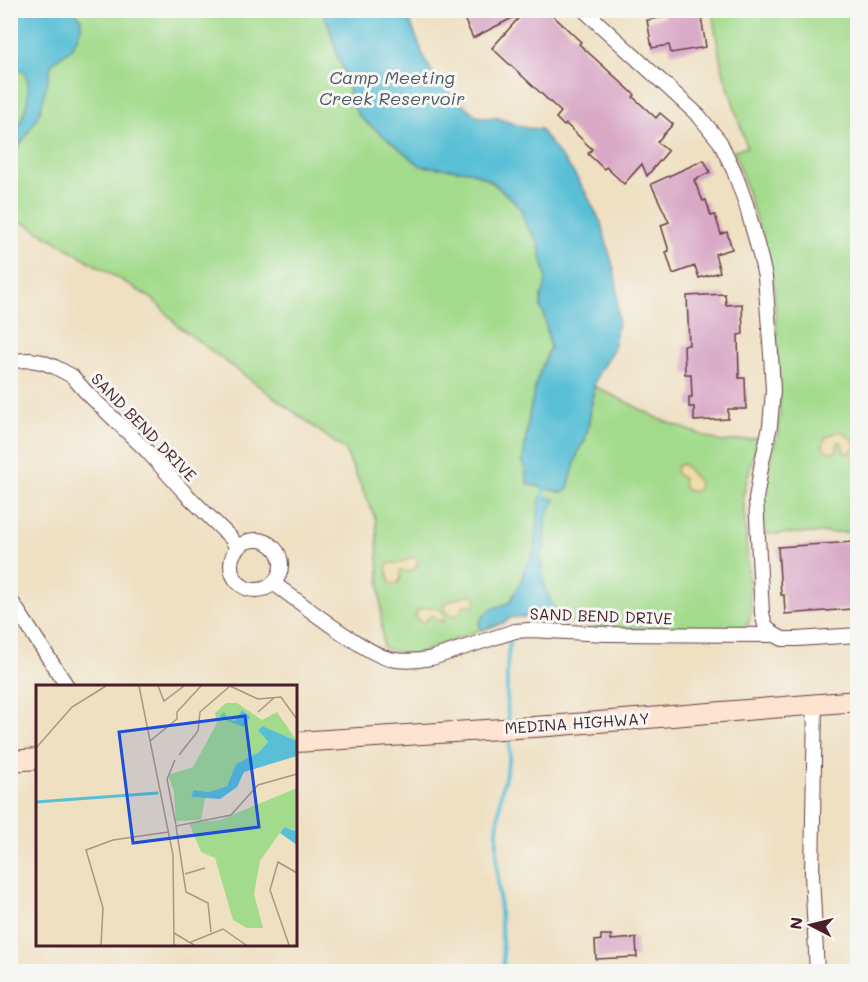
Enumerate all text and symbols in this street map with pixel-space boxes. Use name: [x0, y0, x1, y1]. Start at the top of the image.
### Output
water label: Camp Meeting Creek Reservoir: [319, 65, 465, 110]
street label: SAND BEND DRIVE: [87, 368, 201, 485]
street label: SAND BEND DRIVE: [529, 603, 673, 628]
inset map: [36, 685, 297, 946]
street label: MEDINA HIGHWAY: [504, 707, 650, 738]
north arrow: [781, 895, 841, 955]
text: N: [784, 916, 807, 930]

